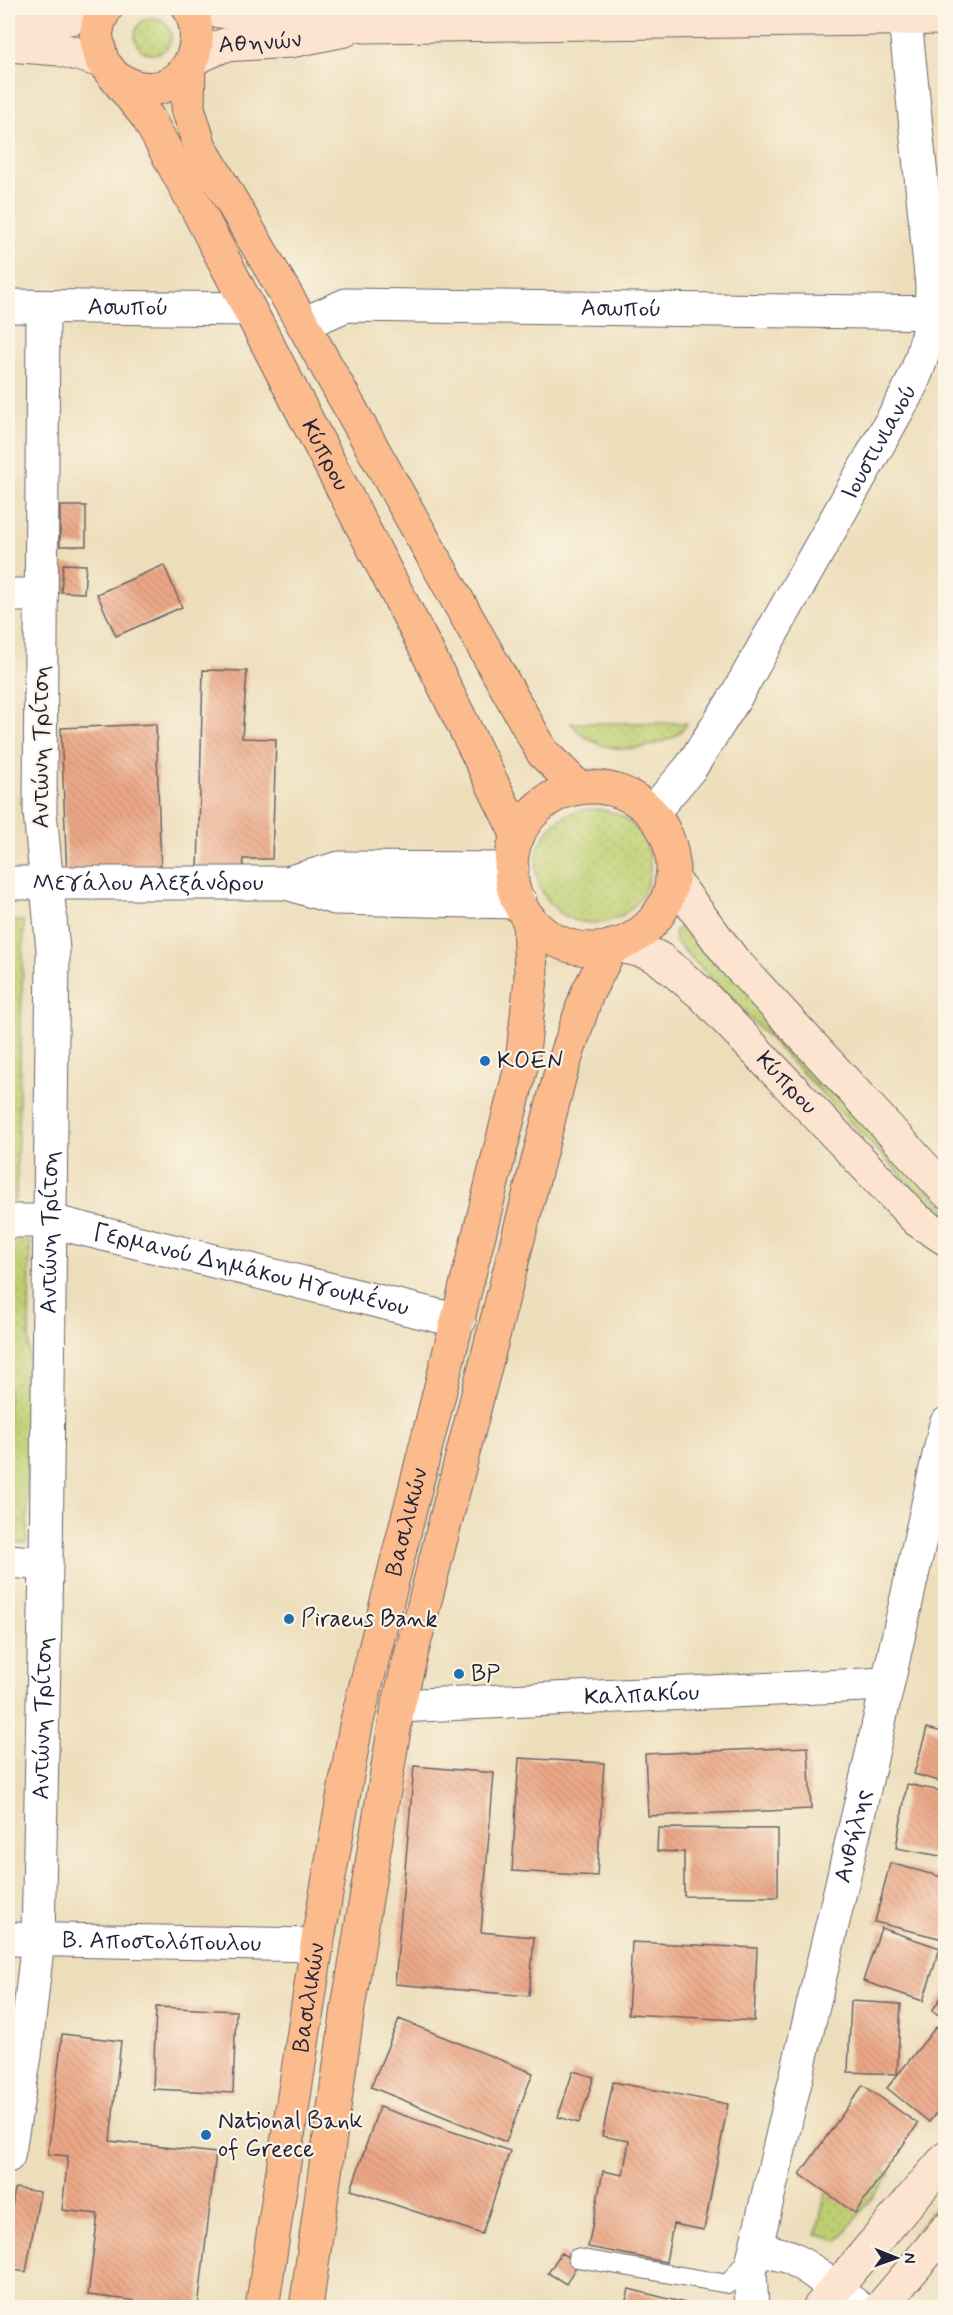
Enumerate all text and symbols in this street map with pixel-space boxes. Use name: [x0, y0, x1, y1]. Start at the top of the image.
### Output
street label: Αθηνών: [217, 24, 304, 61]
street label: Ασωπού: [87, 291, 169, 323]
street label: Ασωπού: [580, 293, 662, 325]
street label: Ιουστινιανού: [834, 379, 925, 506]
street label: Κύπρου: [294, 414, 357, 497]
street label: Αντώνη Τρίτση: [26, 665, 57, 829]
street label: Μεγάλου Αλεξάνδρου: [33, 868, 264, 899]
street label: Κύπρου: [749, 1045, 824, 1122]
place label: KOEN: [497, 1046, 564, 1077]
marker: KOEN: [478, 1054, 492, 1068]
street label: Αντώνη Τρίτση: [33, 1150, 66, 1314]
street label: Γερμανού Δημάκου Ηγουμένου: [90, 1217, 412, 1324]
street label: Βασιλικών: [379, 1465, 435, 1579]
place label: Piraeus Bank: [301, 1604, 438, 1635]
marker: Piraeus Bank: [282, 1612, 296, 1626]
street label: Αντώνη Τρίτση: [25, 1636, 60, 1800]
place label: BP: [471, 1659, 500, 1690]
marker: BP: [452, 1667, 466, 1681]
street label: Καλπακίου: [583, 1677, 700, 1713]
street label: Ανθήλης: [827, 1786, 879, 1886]
street label: Β. Αποστολόπουλου: [62, 1925, 262, 1959]
street label: Βασιλικών: [285, 1941, 333, 2054]
place label: National Bank of Greece: [218, 2106, 363, 2165]
marker: National Bank of Greece: [199, 2128, 213, 2142]
north arrow: [866, 2228, 926, 2288]
text: N: [899, 2253, 920, 2264]

